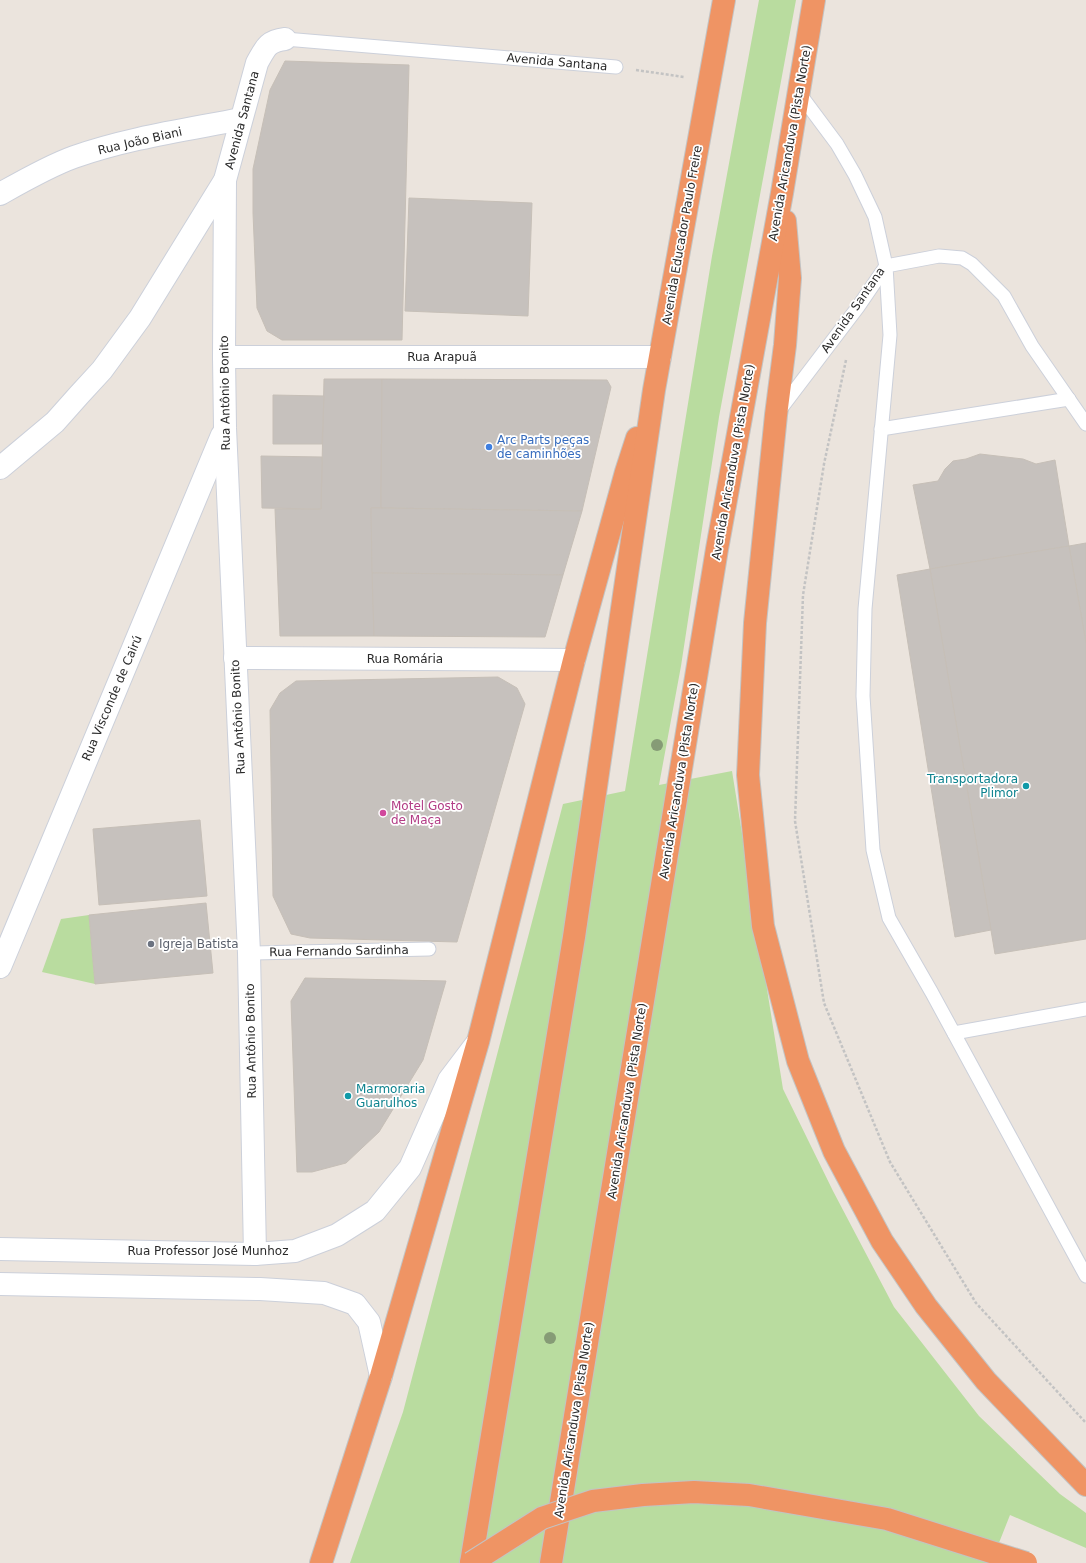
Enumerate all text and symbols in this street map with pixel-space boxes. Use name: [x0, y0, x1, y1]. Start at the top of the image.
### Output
street label: Avenida Aricanduva (Pista Norte): [766, 44, 814, 242]
street label: Avenida Santana: [506, 51, 608, 73]
street label: Avenida Santana: [222, 69, 262, 171]
street label: Rua João Biani: [97, 125, 183, 157]
street label: Avenida Educador Paulo Freire: [659, 144, 705, 326]
street label: Avenida Santana: [818, 264, 888, 356]
street label: Rua Antônio Bonito: [217, 335, 233, 451]
street label: Rua Arapuã: [407, 350, 477, 364]
street label: Avenida Aricanduva (Pista Norte): [709, 363, 757, 561]
place label: Arc Parts peças de caminhões: [497, 433, 589, 461]
marker: Arc Parts peças de caminhões: [484, 442, 494, 452]
street label: Rua Visconde de Cairú: [79, 633, 145, 763]
street label: Rua Romária: [367, 652, 443, 666]
street label: Rua Antônio Bonito: [228, 659, 248, 775]
street label: Avenida Aricanduva (Pista Norte): [657, 682, 701, 880]
place label: Transportadora Plimor: [926, 772, 1018, 800]
marker: Transportadora Plimor: [1021, 781, 1031, 791]
place label: Motel Gosto de Maça: [391, 799, 463, 827]
marker: Motel Gosto de Maça: [378, 808, 388, 818]
place label: Igreja Batista: [159, 937, 239, 951]
marker: Igreja Batista: [146, 939, 156, 949]
street label: Rua Fernando Sardinha: [269, 943, 409, 959]
street label: Rua Antônio Bonito: [243, 983, 259, 1099]
street label: Avenida Aricanduva (Pista Norte): [605, 1002, 649, 1200]
place label: Marmoraria Guarulhos: [356, 1082, 425, 1110]
marker: Marmoraria Guarulhos: [343, 1091, 353, 1101]
street label: Rua Professor José Munhoz: [128, 1244, 288, 1258]
street label: Avenida Aricanduva (Pista Norte): [552, 1321, 596, 1519]

